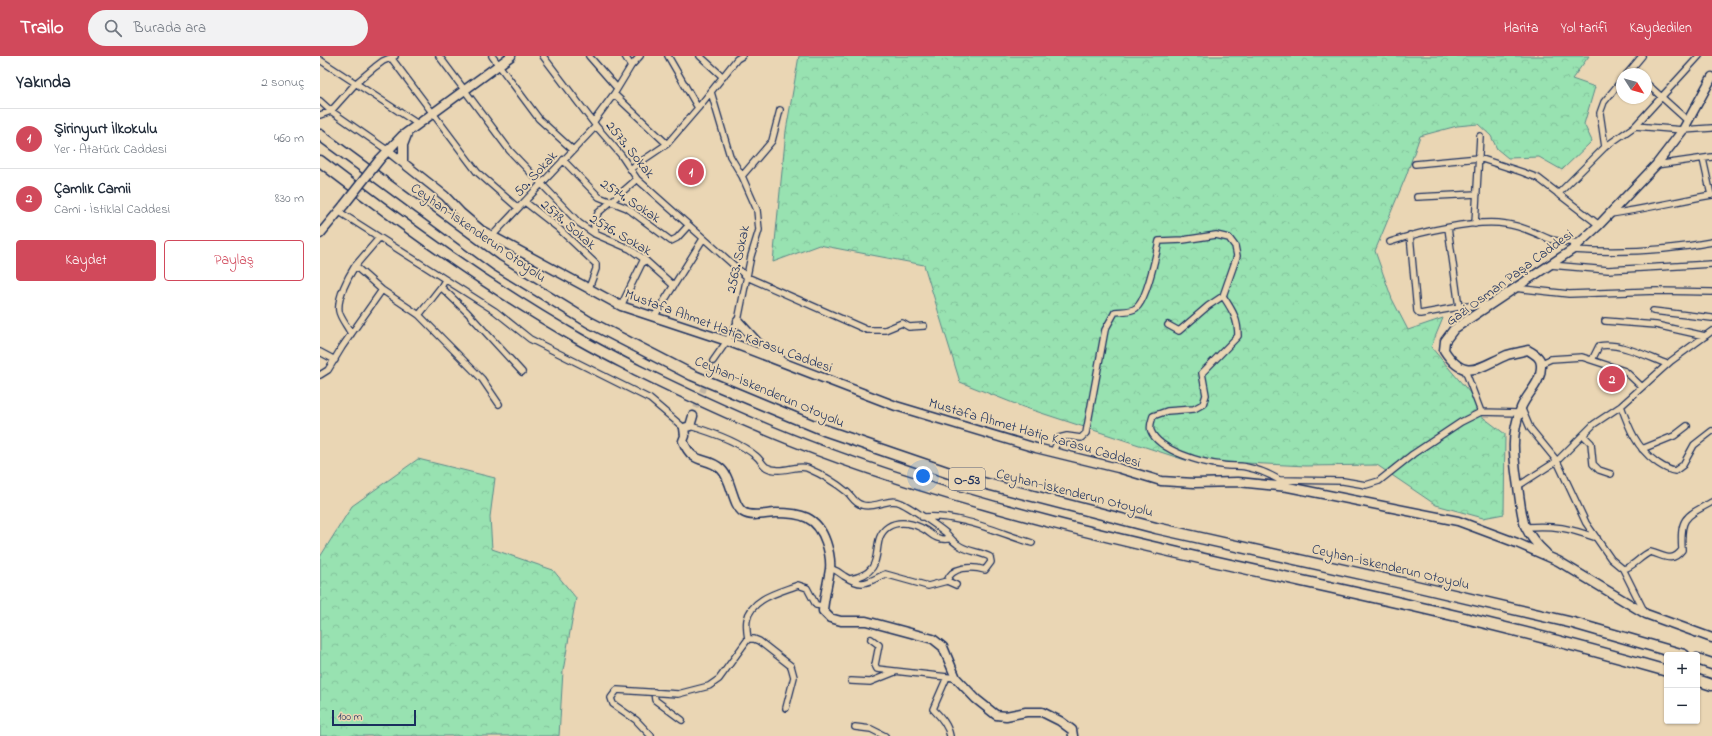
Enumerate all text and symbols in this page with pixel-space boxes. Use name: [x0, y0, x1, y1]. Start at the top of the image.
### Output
search box: [88, 10, 368, 46]
text: Trailo: [20, 15, 64, 42]
icon: search: [102, 17, 124, 39]
text: Burada ara: [134, 17, 206, 39]
text: Harita: [1504, 18, 1539, 39]
text: Yol tarifi: [1561, 18, 1607, 39]
text: Kaydedilen: [1629, 18, 1692, 39]
north arrow: [1616, 68, 1652, 104]
text: Yakında: [16, 70, 71, 95]
text: 2 sonuç: [261, 73, 304, 92]
street label: 2573. Sokak: [600, 117, 660, 184]
text: Şirinyurt İlkokulu: [54, 118, 158, 140]
text: 1: [27, 129, 31, 148]
text: 460 m: [274, 129, 304, 148]
text: Yer · Atatürk Caddesi: [54, 140, 167, 159]
street label: 50. Sokak: [509, 146, 563, 202]
pin: 1: [678, 157, 704, 187]
street label: 2574. Sokak: [596, 174, 665, 229]
text: Çamlık Camii: [54, 178, 131, 200]
street label: Ceyhan-İskenderun Otoyolu: [405, 178, 550, 289]
text: 2: [26, 189, 32, 208]
text: 830 m: [275, 189, 304, 208]
street label: 2578. Sokak: [535, 195, 601, 256]
text: Cami · İstiklal Caddesi: [54, 200, 170, 219]
street label: 2576. Sokak: [585, 209, 656, 262]
street label: 2563. Sokak: [721, 223, 756, 295]
street label: Gazi Osman Paşa Caddesi: [1442, 225, 1578, 332]
button: Kaydet: [16, 240, 156, 281]
button: Paylaş: [164, 240, 304, 281]
street label: Mustafa Ahmet Hatip Karasu Caddesi: [622, 284, 835, 379]
street label: Ceyhan-İskenderun Otoyolu: [691, 351, 848, 434]
pin: 2: [1599, 364, 1625, 394]
street label: Mustafa Ahmet Hatip Karasu Caddesi: [926, 393, 1143, 474]
street label: Ceyhan-İskenderun Otoyolu: [994, 464, 1155, 524]
your location: [913, 466, 933, 486]
road number: O-53: [949, 468, 985, 490]
street label: Ceyhan-İskenderun Otoyolu: [1310, 539, 1472, 597]
map controls: [1664, 652, 1700, 724]
button: +: [1664, 652, 1700, 688]
button: −: [1664, 688, 1700, 724]
scale bar: [332, 708, 416, 727]
text: 100 m: [338, 709, 362, 725]

